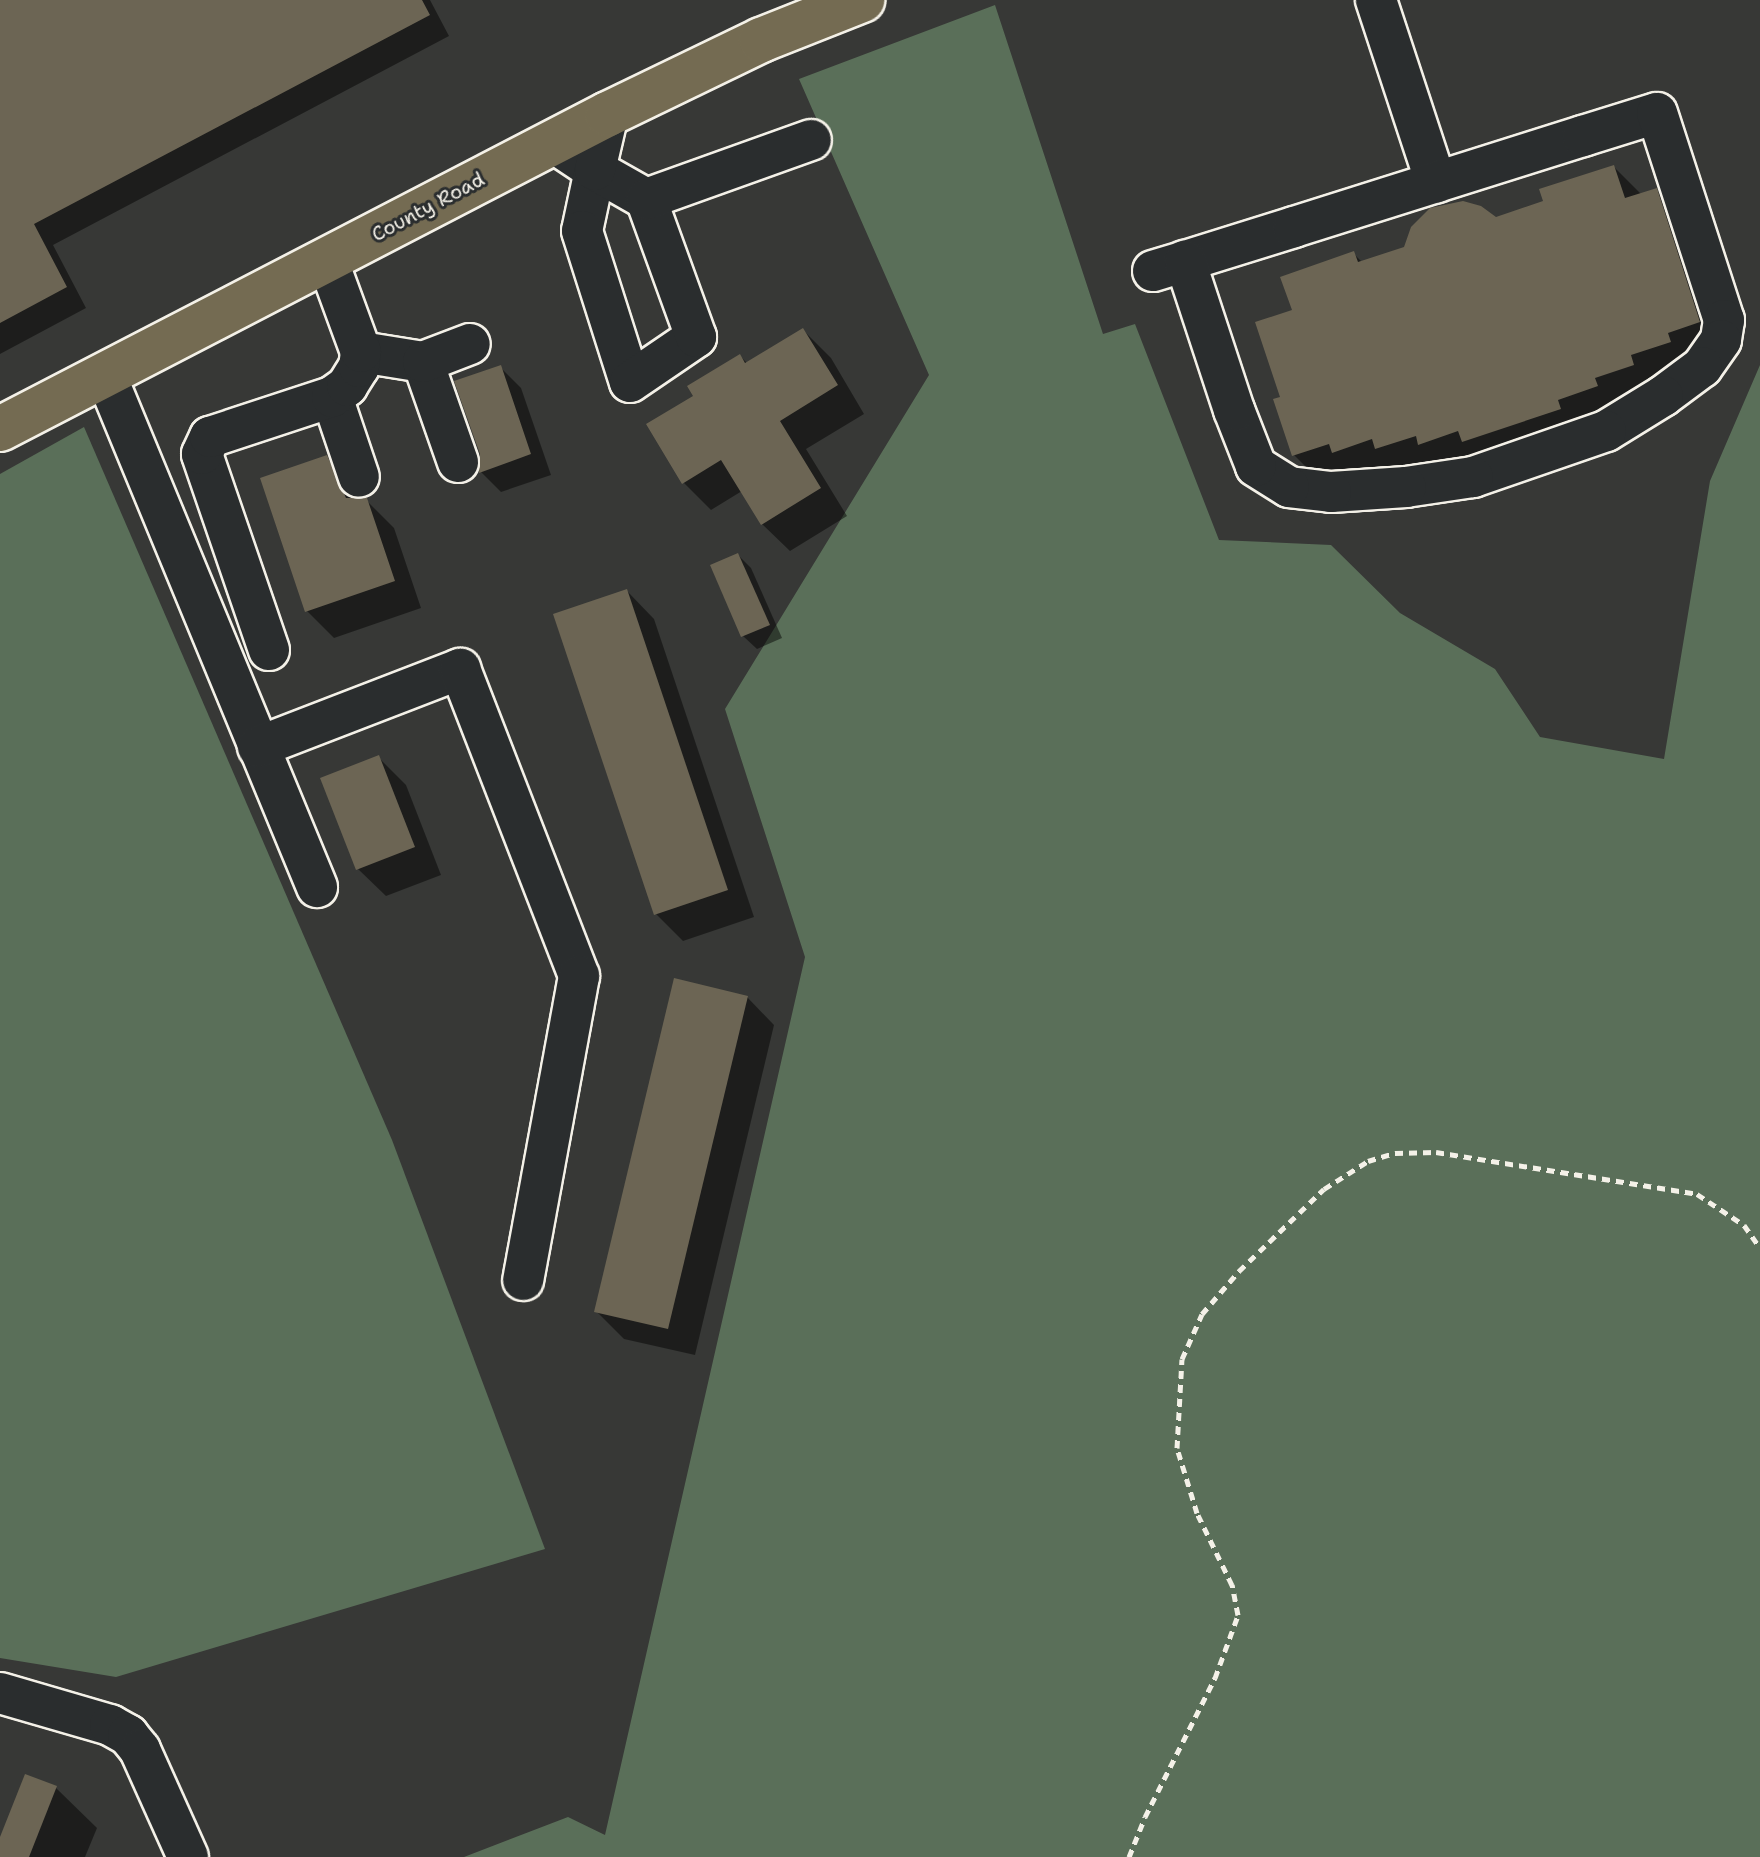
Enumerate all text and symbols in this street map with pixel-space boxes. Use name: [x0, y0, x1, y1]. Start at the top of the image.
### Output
street label: County Road: [367, 167, 489, 247]

